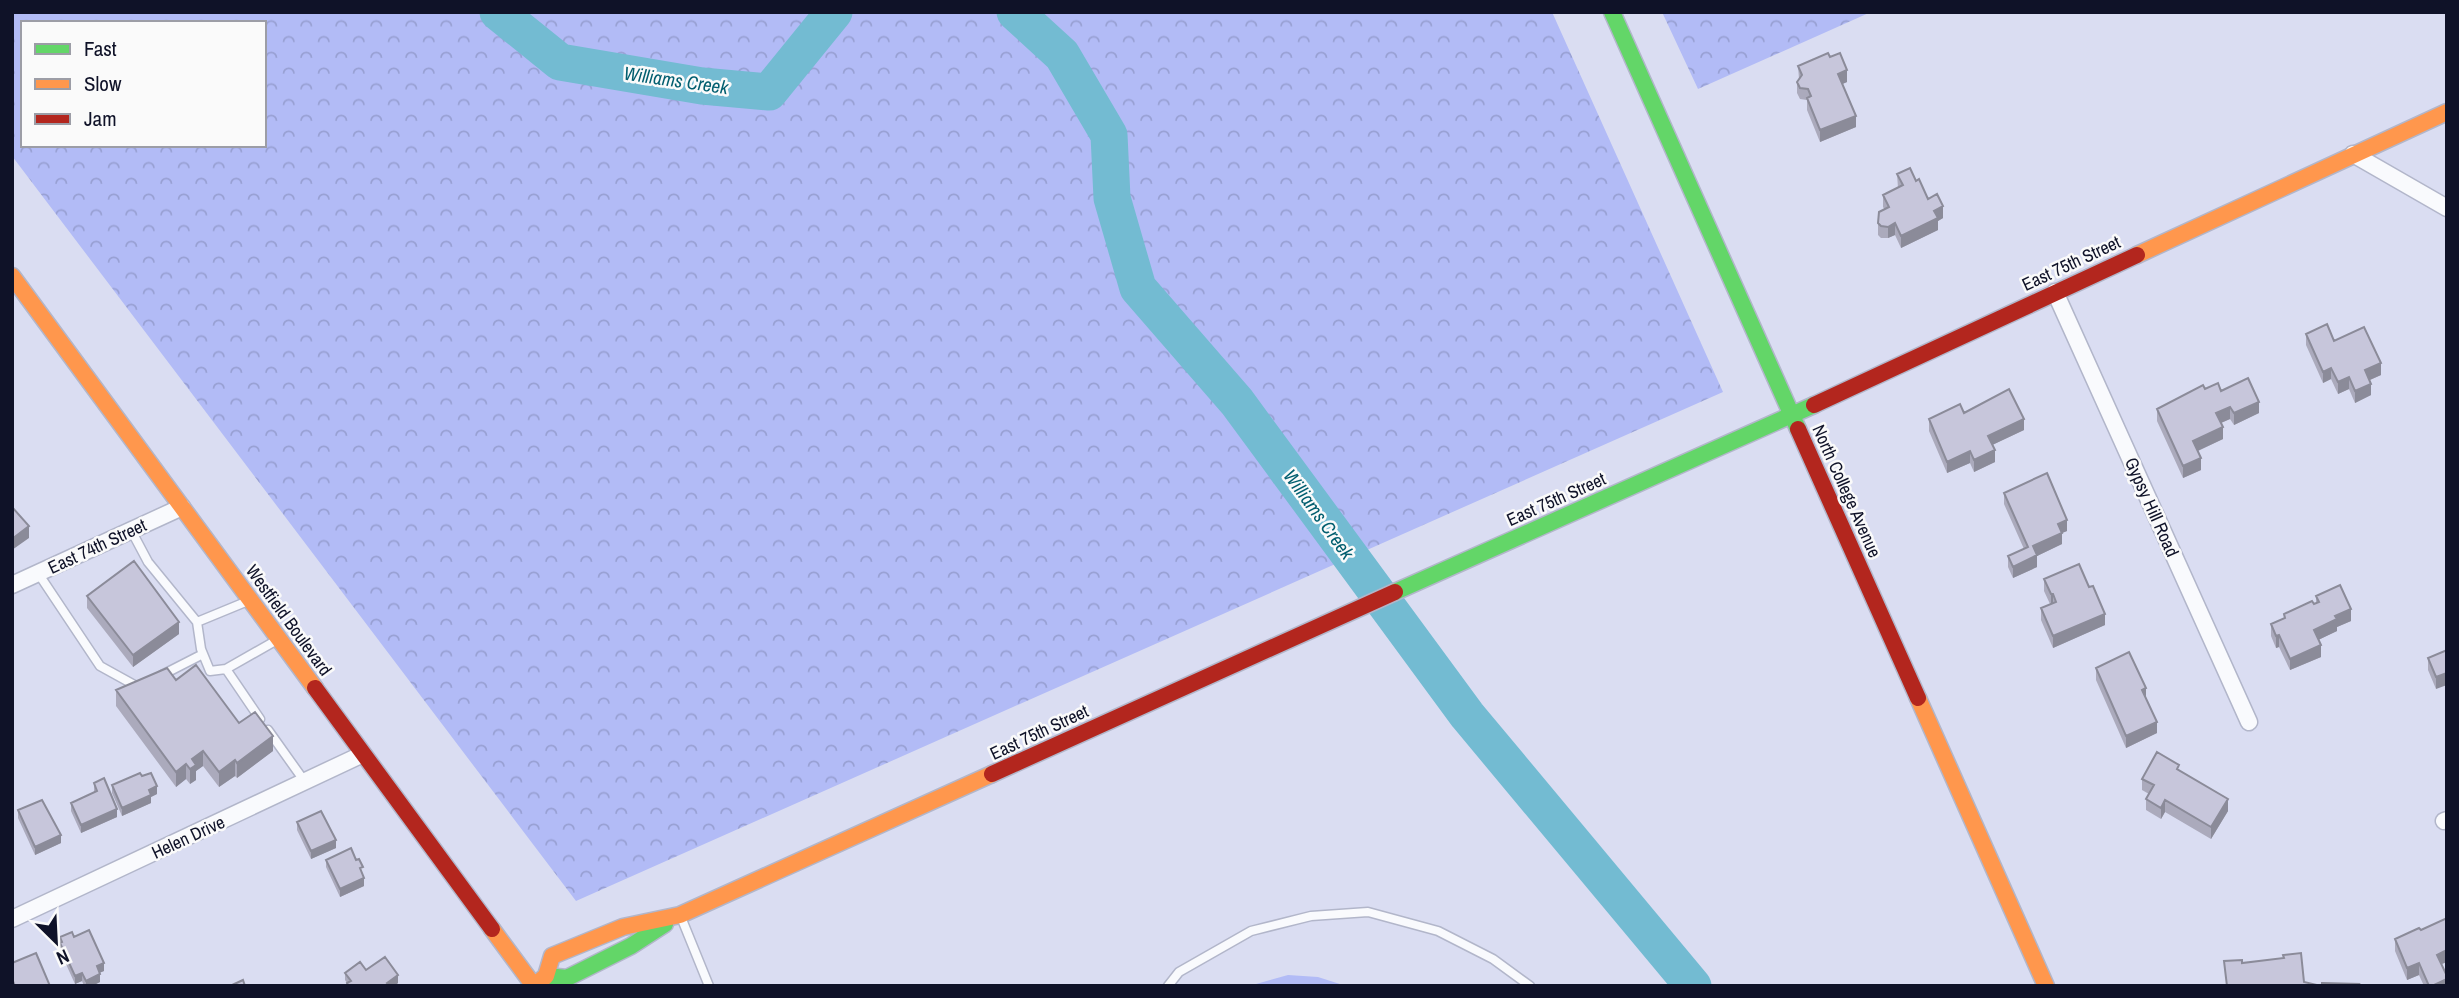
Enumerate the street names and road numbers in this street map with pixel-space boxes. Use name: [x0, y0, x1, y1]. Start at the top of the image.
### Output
street label: East 75th Street: [2018, 229, 2124, 297]
street label: North College Avenue: [1806, 420, 1888, 562]
street label: Gypsy Hill Road: [2119, 453, 2185, 561]
street label: East 75th Street: [1503, 466, 1609, 532]
street label: East 74th Street: [44, 512, 150, 580]
street label: Westfield Boulevard: [240, 559, 338, 681]
street label: East 75th Street: [986, 698, 1092, 766]
street label: Helen Drive: [147, 809, 229, 865]

